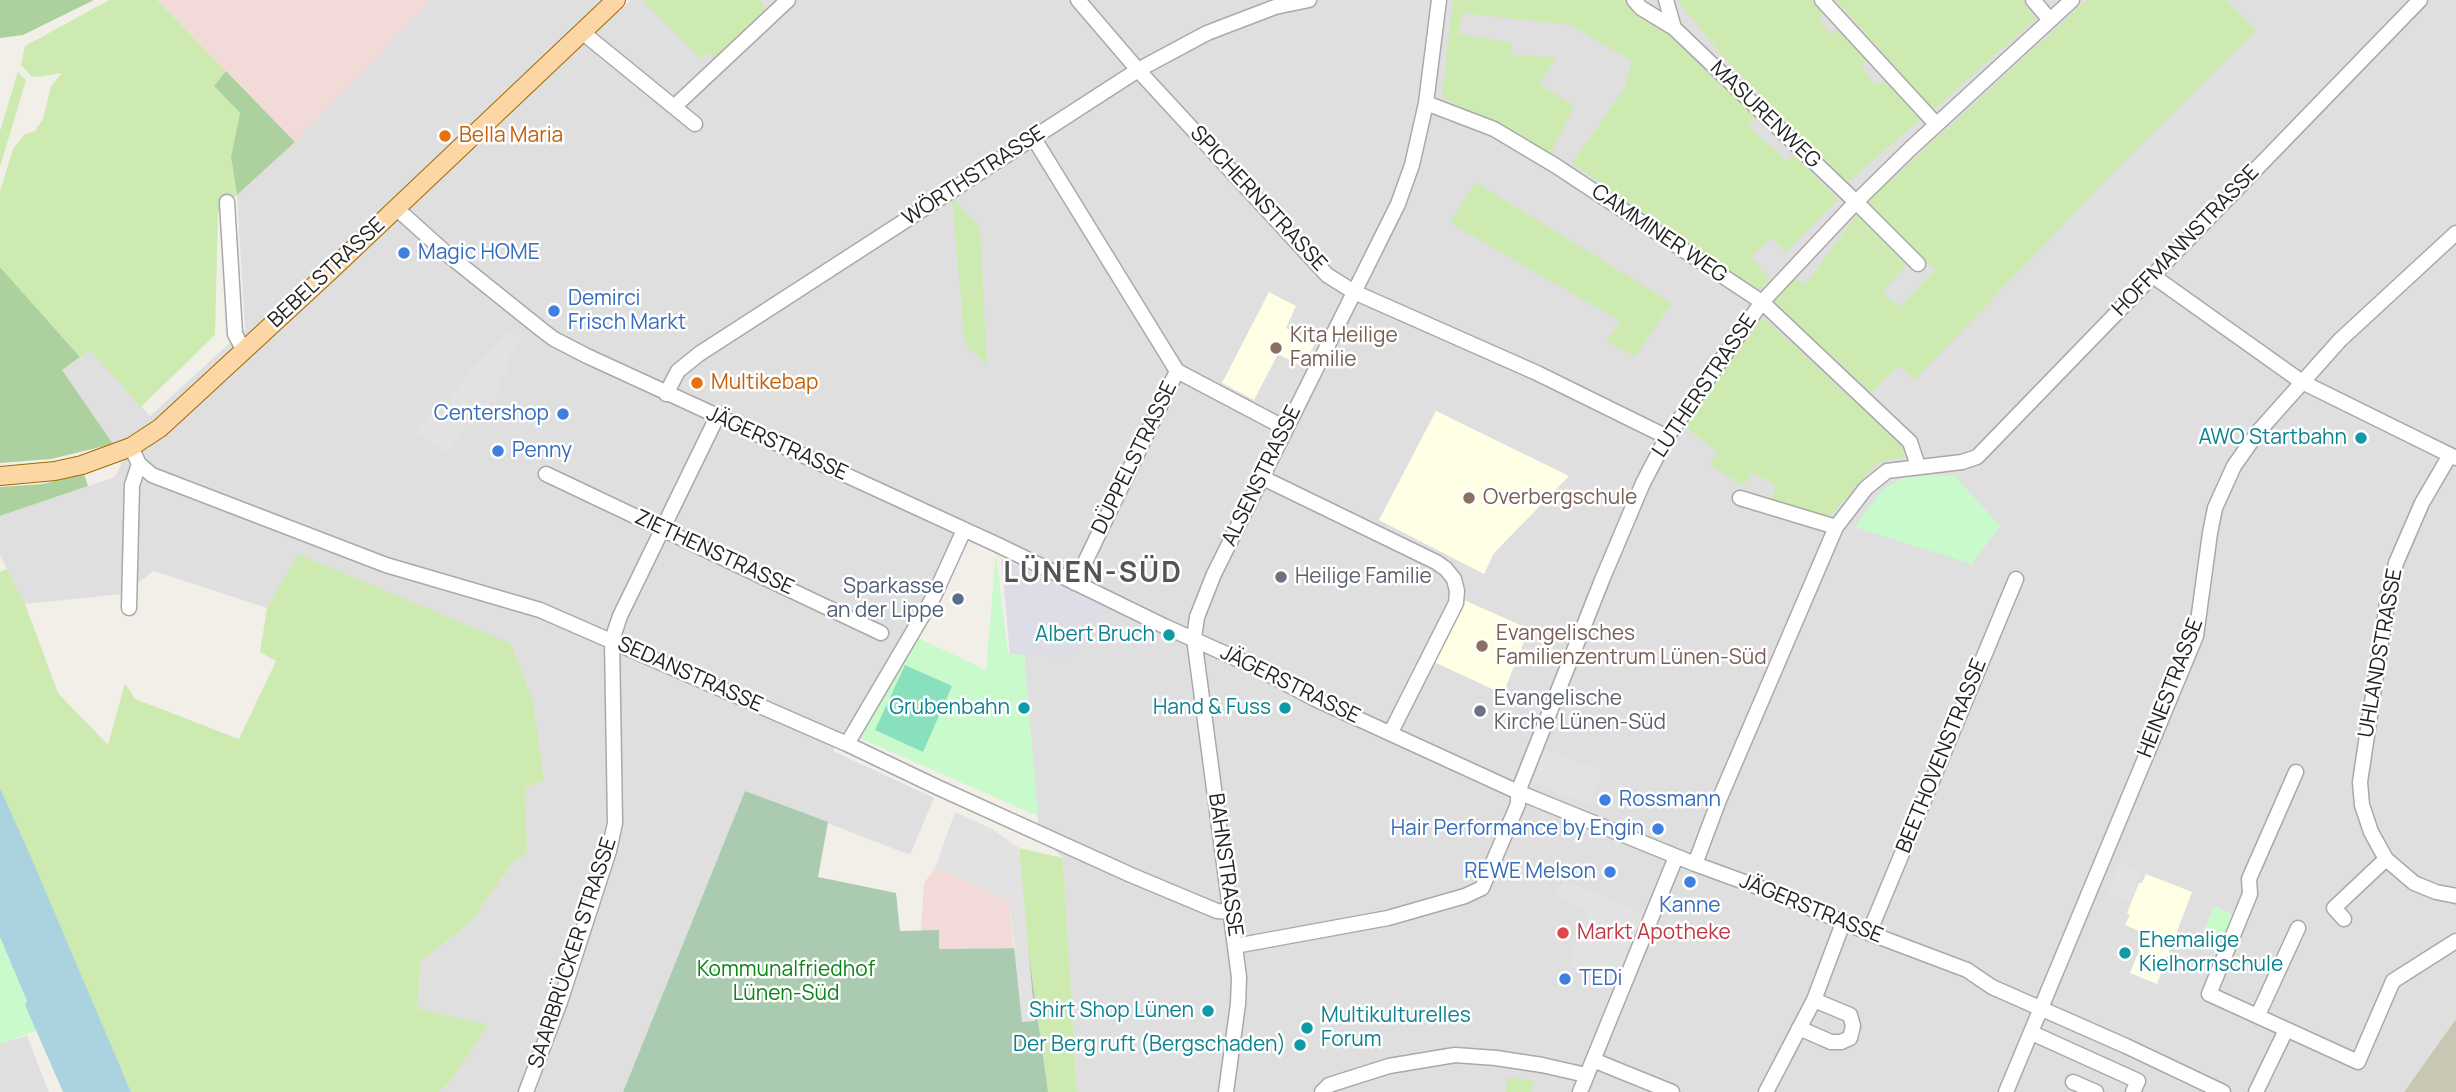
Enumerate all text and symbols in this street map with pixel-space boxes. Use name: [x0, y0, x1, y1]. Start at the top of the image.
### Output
street label: MASURENWEG: [1705, 56, 1825, 174]
street label: WÖRTHSTRASSE: [898, 121, 1050, 231]
street label: SPICHERNSTRASSE: [1184, 121, 1332, 277]
place label: Bella Maria: [459, 123, 563, 149]
marker: Bella Maria: [437, 128, 453, 144]
street label: HOFFMANNSTRASSE: [2107, 160, 2265, 322]
street label: CAMMINER WEG: [1587, 179, 1731, 289]
street label: BEBELSTRASSE: [263, 213, 391, 333]
place label: Magic HOME: [418, 240, 540, 266]
marker: Magic HOME: [396, 245, 412, 261]
place label: Demirci Frisch Markt: [568, 286, 686, 336]
marker: Demirci Frisch Markt: [546, 303, 562, 319]
street label: LUTHERSTRASSE: [1648, 310, 1762, 462]
place label: Kita Heilige Familie: [1290, 323, 1398, 373]
marker: Kita Heilige Familie: [1268, 340, 1284, 356]
place label: Multikebap: [711, 370, 818, 396]
marker: Multikebap: [689, 375, 705, 391]
street label: DÜPPELSTRASSE: [1087, 378, 1183, 538]
place label: Centershop: [434, 401, 549, 427]
street label: JÄGERSTRASSE: [702, 402, 852, 486]
street label: ALSENSTRASSE: [1217, 402, 1307, 550]
marker: Centershop: [555, 406, 571, 422]
place label: AWO Startbahn: [2198, 425, 2347, 451]
marker: AWO Startbahn: [2353, 430, 2369, 446]
place label: Penny: [512, 438, 572, 464]
marker: Penny: [490, 443, 506, 459]
place label: Overbergschule: [1483, 485, 1637, 511]
marker: Overbergschule: [1461, 490, 1477, 506]
street label: ZIETHENSTRASSE: [630, 505, 798, 601]
district label: LÜNEN-SÜD: [1004, 557, 1182, 591]
place label: Heilige Familie: [1295, 564, 1432, 590]
street label: UHLANDSTRASSE: [2354, 566, 2408, 740]
marker: Heilige Familie: [1273, 569, 1289, 585]
place label: Sparkasse an der Lippe: [826, 574, 944, 624]
marker: Sparkasse an der Lippe: [950, 591, 966, 607]
street label: HEINESTRASSE: [2133, 615, 2209, 761]
place label: Evangelisches Familienzentrum Lünen-Süd: [1496, 621, 1767, 671]
place label: Albert Bruch: [1035, 622, 1155, 648]
marker: Albert Bruch: [1161, 627, 1177, 643]
street label: SEDANSTRASSE: [614, 632, 766, 718]
marker: Evangelisches Familienzentrum Lünen-Süd: [1474, 638, 1490, 654]
street label: JÄGERSTRASSE: [1216, 640, 1364, 730]
street label: BEETHOVENSTRASSE: [1892, 655, 1992, 857]
place label: Evangelische Kirche Lünen-Süd: [1494, 686, 1666, 736]
place label: Grubenbahn: [889, 695, 1010, 721]
place label: Hand & Fuss: [1153, 695, 1271, 721]
marker: Grubenbahn: [1016, 700, 1032, 716]
marker: Hand & Fuss: [1277, 700, 1293, 716]
marker: Evangelische Kirche Lünen-Süd: [1472, 703, 1488, 719]
place label: Rossmann: [1619, 787, 1721, 813]
street label: BAHNSTRASSE: [1202, 792, 1248, 938]
marker: Rossmann: [1597, 792, 1613, 808]
place label: Hair Performance by Engin: [1391, 816, 1644, 842]
marker: Hair Performance by Engin: [1650, 821, 1666, 837]
street label: SAARBRÜCKER STRASSE: [524, 834, 622, 1072]
place label: REWE Melson: [1464, 859, 1596, 885]
marker: REWE Melson: [1602, 864, 1618, 880]
street label: JÄGERSTRASSE: [1736, 869, 1886, 949]
marker: Kanne: [1682, 874, 1698, 890]
place label: Kanne: [1659, 893, 1721, 919]
place label: Markt Apotheke: [1577, 920, 1731, 946]
marker: Markt Apotheke: [1555, 925, 1571, 941]
place label: Ehemalige Kielhornschule: [2139, 928, 2283, 978]
marker: Ehemalige Kielhornschule: [2117, 945, 2133, 961]
park label: Kommunalfriedhof Lünen-Süd: [697, 957, 875, 1007]
place label: TEDi: [1579, 966, 1623, 992]
marker: TEDi: [1557, 971, 1573, 987]
place label: Shirt Shop Lünen: [1029, 998, 1194, 1024]
marker: Shirt Shop Lünen: [1200, 1003, 1216, 1019]
place label: Multikulturelles Forum: [1321, 1003, 1471, 1053]
marker: Multikulturelles Forum: [1299, 1020, 1315, 1036]
place label: Der Berg ruft (Bergschaden): [1013, 1032, 1286, 1058]
marker: Der Berg ruft (Bergschaden): [1292, 1037, 1308, 1053]

